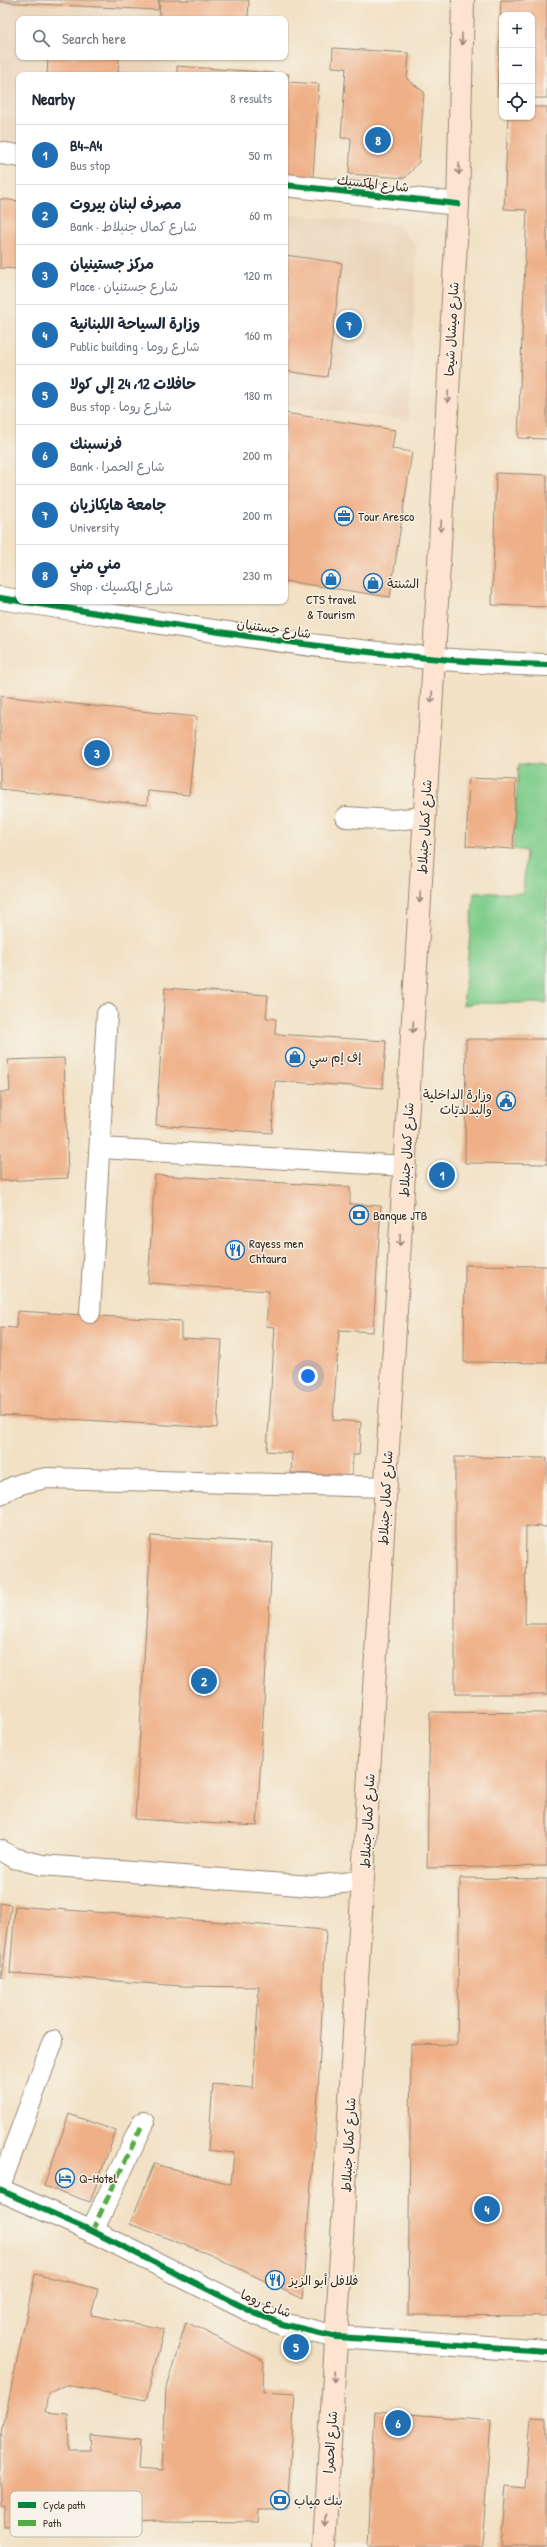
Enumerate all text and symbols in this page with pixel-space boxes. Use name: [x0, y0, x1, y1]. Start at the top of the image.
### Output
map controls: [499, 12, 535, 120]
button: +: [499, 12, 535, 48]
search box: [16, 16, 288, 60]
icon: search: [30, 27, 52, 49]
text: Search here: [62, 28, 126, 49]
one-way arrow: [458, 32, 466, 45]
button: −: [499, 48, 535, 84]
button: locate: [499, 84, 535, 120]
text: Nearby: [32, 87, 75, 110]
text: 8 results: [230, 89, 272, 107]
pin: 8: [365, 125, 391, 155]
text: B4-A4: [70, 135, 102, 156]
text: 1: [43, 146, 47, 164]
text: 50 m: [249, 146, 272, 164]
text: Bus stop: [70, 156, 110, 174]
one-way arrow: [455, 162, 463, 175]
street label: شارع المكسيك: [336, 170, 410, 197]
text: مصرف لبنان بيروت: [70, 193, 181, 214]
text: 2: [42, 206, 48, 224]
text: 60 m: [249, 206, 272, 224]
text: Bank · شارع كمال جنبلاط: [70, 217, 197, 235]
text: مركز جستينيان: [70, 253, 154, 274]
text: 3: [42, 266, 48, 284]
text: 120 m: [244, 266, 272, 284]
text: Place · شارع جستنيان: [70, 277, 178, 295]
street label: شارع ميشال شيحا: [440, 281, 463, 377]
pin: 7: [336, 310, 362, 340]
text: وزارة السياحة اللبنانية: [70, 313, 200, 334]
text: 4: [43, 326, 47, 344]
text: 160 m: [244, 326, 272, 344]
text: Public building · شارع روما: [70, 337, 199, 355]
text: حافلات 12، 24 إلى كولا: [70, 373, 196, 394]
text: 5: [42, 386, 48, 404]
text: 180 m: [244, 386, 272, 404]
one-way arrow: [444, 390, 451, 403]
text: Bus stop · شارع روما: [70, 397, 172, 415]
text: فرنسبنك: [70, 433, 122, 454]
text: 6: [42, 446, 48, 464]
text: 200 m: [242, 446, 272, 464]
text: Bank · شارع الحمرا: [70, 457, 165, 475]
text: جامعة هايكازيان: [70, 494, 166, 515]
office icon: Tour Aresco: [333, 505, 355, 527]
text: 7: [42, 506, 48, 524]
text: 200 m: [242, 506, 272, 524]
place label: Tour Aresco: [358, 507, 414, 525]
text: University: [70, 518, 119, 536]
one-way arrow: [437, 520, 444, 533]
text: مني مني: [70, 553, 121, 574]
text: 8: [42, 566, 48, 584]
text: 230 m: [242, 566, 272, 584]
shop icon: CTS travel & Tourism: [320, 568, 342, 590]
shop icon: الشنتة: [362, 572, 384, 594]
place label: الشنتة: [387, 574, 419, 592]
text: Shop · شارع المكسيك: [70, 577, 173, 595]
place label: CTS travel & Tourism: [306, 590, 357, 623]
street label: شارع جستنيان: [236, 614, 312, 643]
one-way arrow: [428, 690, 435, 703]
pin: 3: [84, 738, 110, 768]
street label: شارع كمال جنبلاط: [413, 779, 436, 875]
one-way arrow: [417, 890, 424, 903]
one-way arrow: [409, 1020, 416, 1033]
shop icon: إف إم سي: [284, 1046, 306, 1068]
place label: إف إم سي: [309, 1048, 361, 1069]
place label: وزارة الداخلية والبدلديّات: [423, 1085, 492, 1118]
public building icon: وزارة الداخلية والبدلديّات: [495, 1090, 517, 1112]
street label: شارع كمال جنبلاط: [395, 1102, 418, 1198]
pin: 1: [429, 1160, 455, 1190]
bank icon: Banque JTB: [348, 1204, 370, 1226]
place label: Banque JTB: [373, 1206, 428, 1224]
one-way arrow: [397, 1233, 404, 1246]
place label: Rayess men Chtaura: [249, 1234, 304, 1267]
restaurant icon: Rayess men Chtaura: [224, 1239, 246, 1261]
your location: [298, 1366, 318, 1386]
street label: شارع كمال جنبلاط: [374, 1450, 397, 1546]
pin: 2: [191, 1666, 217, 1696]
street label: شارع كمال جنبلاط: [356, 1773, 379, 1869]
street label: شارع كمال جنبلاط: [337, 2097, 360, 2193]
hotel icon: Q-Hotel: [54, 2167, 76, 2189]
place label: Q-Hotel: [79, 2169, 118, 2187]
pin: 4: [474, 2194, 500, 2224]
restaurant icon: فلافل أبو الزيز: [264, 2269, 286, 2291]
place label: فلافل أبو الزيز: [288, 2271, 358, 2289]
street label: شارع روما: [238, 2285, 294, 2322]
pin: 5: [283, 2332, 309, 2362]
one-way arrow: [331, 2369, 338, 2382]
pin: 6: [385, 2408, 411, 2438]
street label: شارع الحمرا: [319, 2410, 342, 2474]
bank icon: بنك مياب: [269, 2489, 291, 2511]
legend: [10, 2491, 142, 2537]
place label: بنك مياب: [294, 2491, 343, 2509]
text: Cycle path: [43, 2498, 86, 2512]
one-way arrow: [322, 2513, 329, 2526]
text: Path: [43, 2516, 61, 2530]

